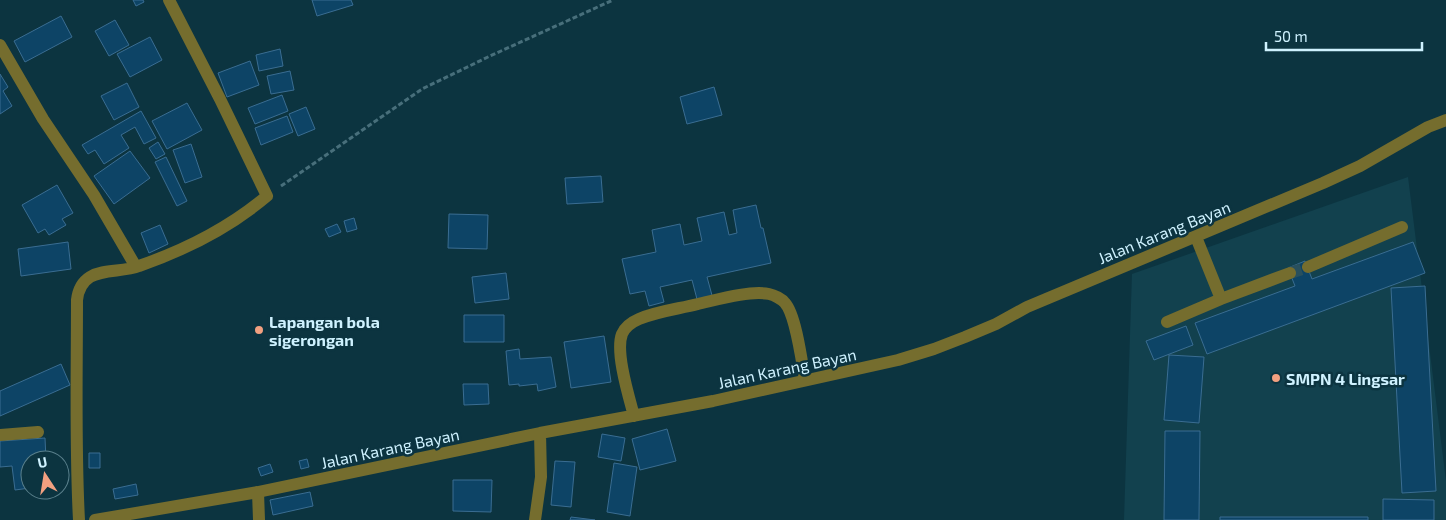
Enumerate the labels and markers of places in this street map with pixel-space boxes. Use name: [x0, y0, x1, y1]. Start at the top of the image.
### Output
place label: Lapangan bola sigerongan: [269, 312, 380, 349]
marker: Lapangan bola sigerongan: [253, 324, 265, 336]
place label: SMPN 4 Lingsar: [1286, 369, 1405, 388]
marker: SMPN 4 Lingsar: [1270, 372, 1282, 384]

